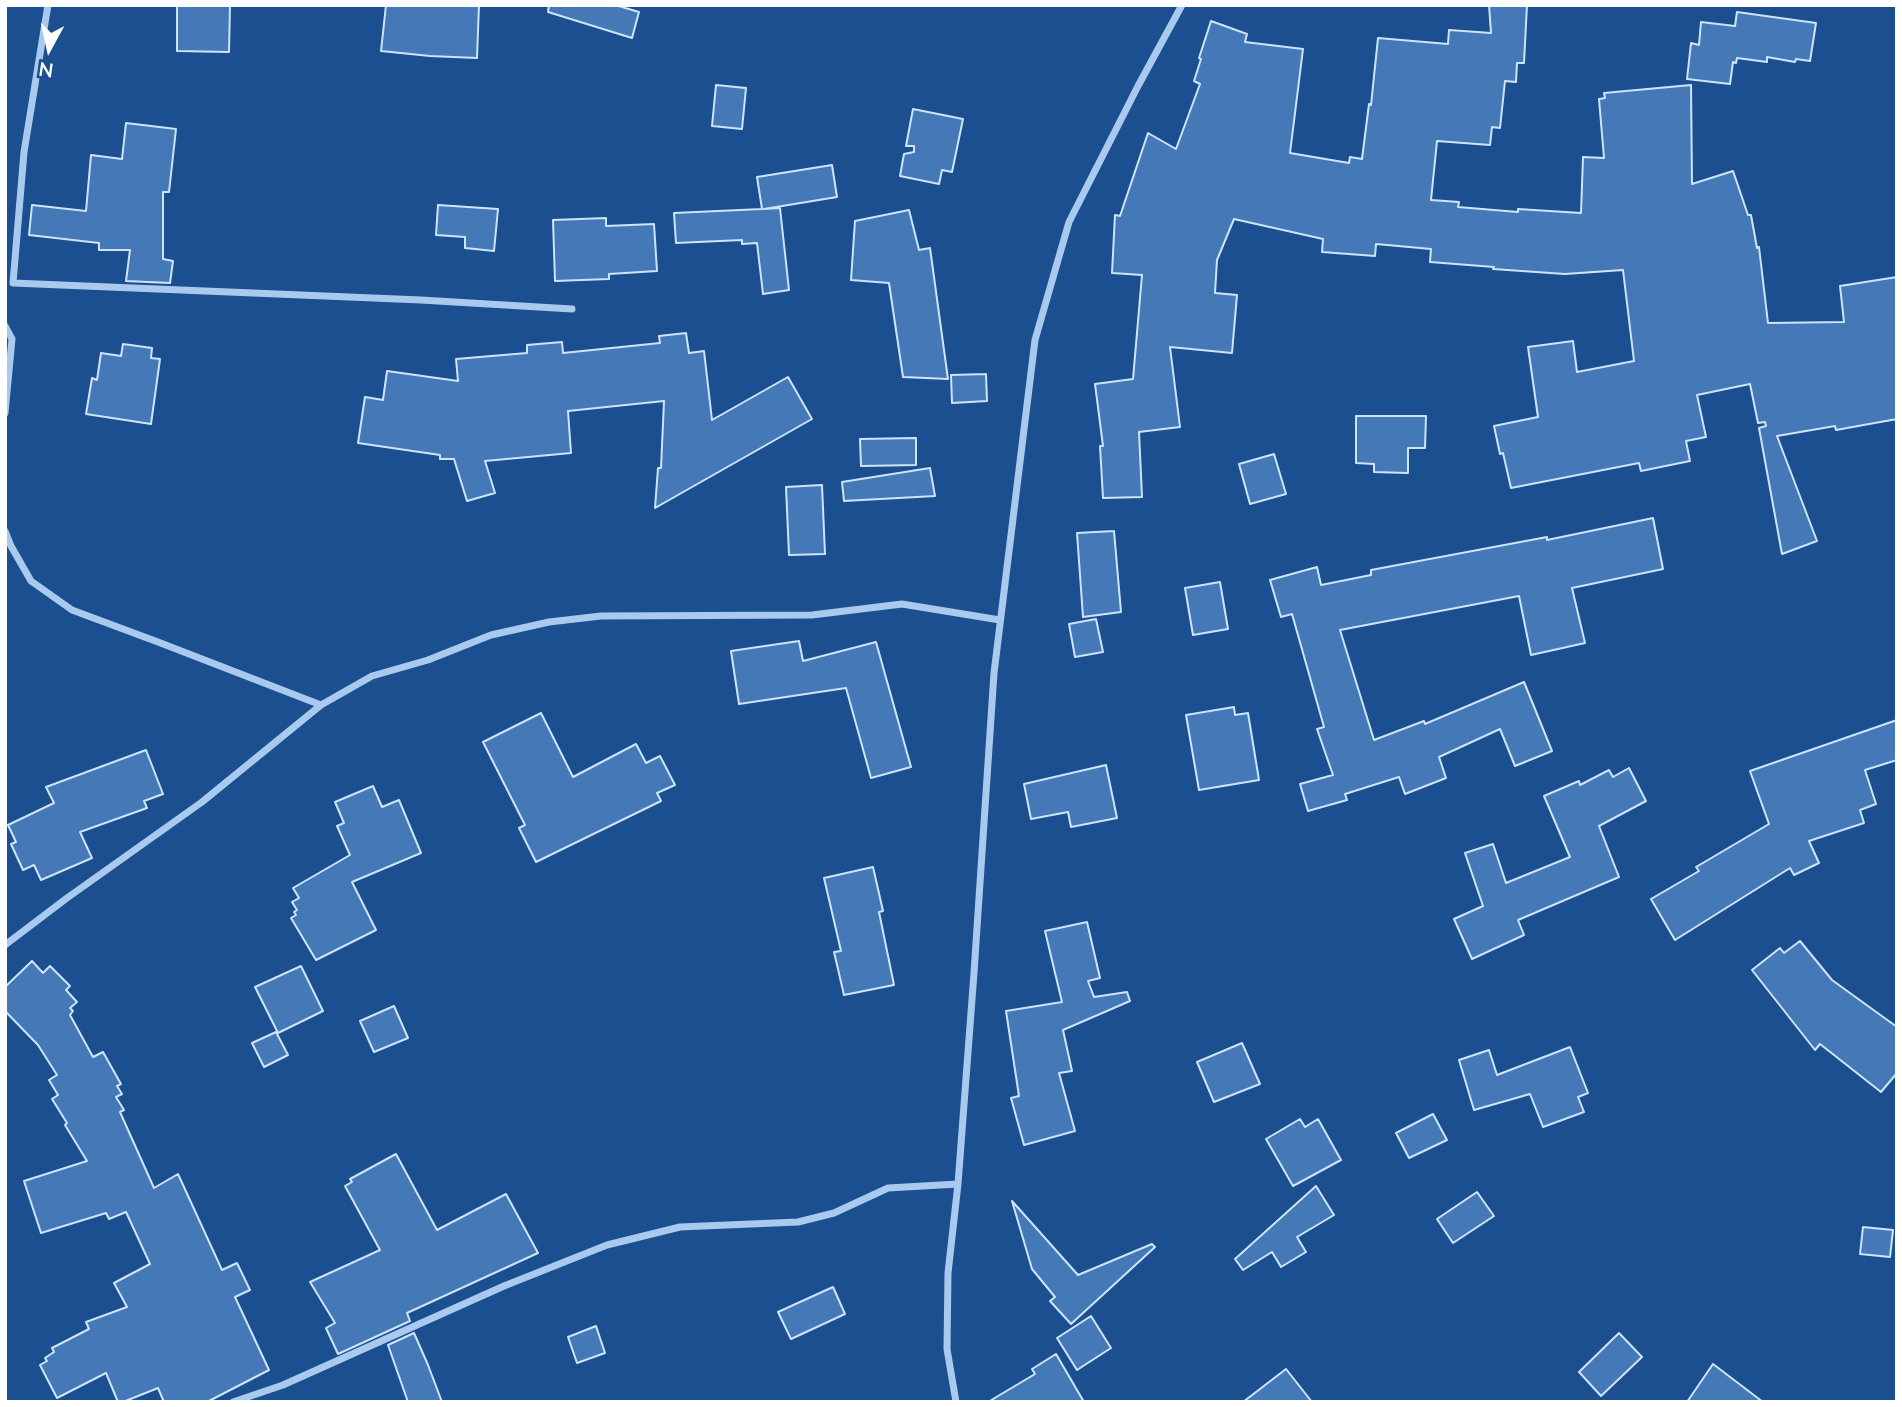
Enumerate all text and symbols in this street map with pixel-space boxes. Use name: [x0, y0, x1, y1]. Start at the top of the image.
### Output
north arrow: [14, 14, 84, 84]
text: N: [37, 58, 55, 83]

